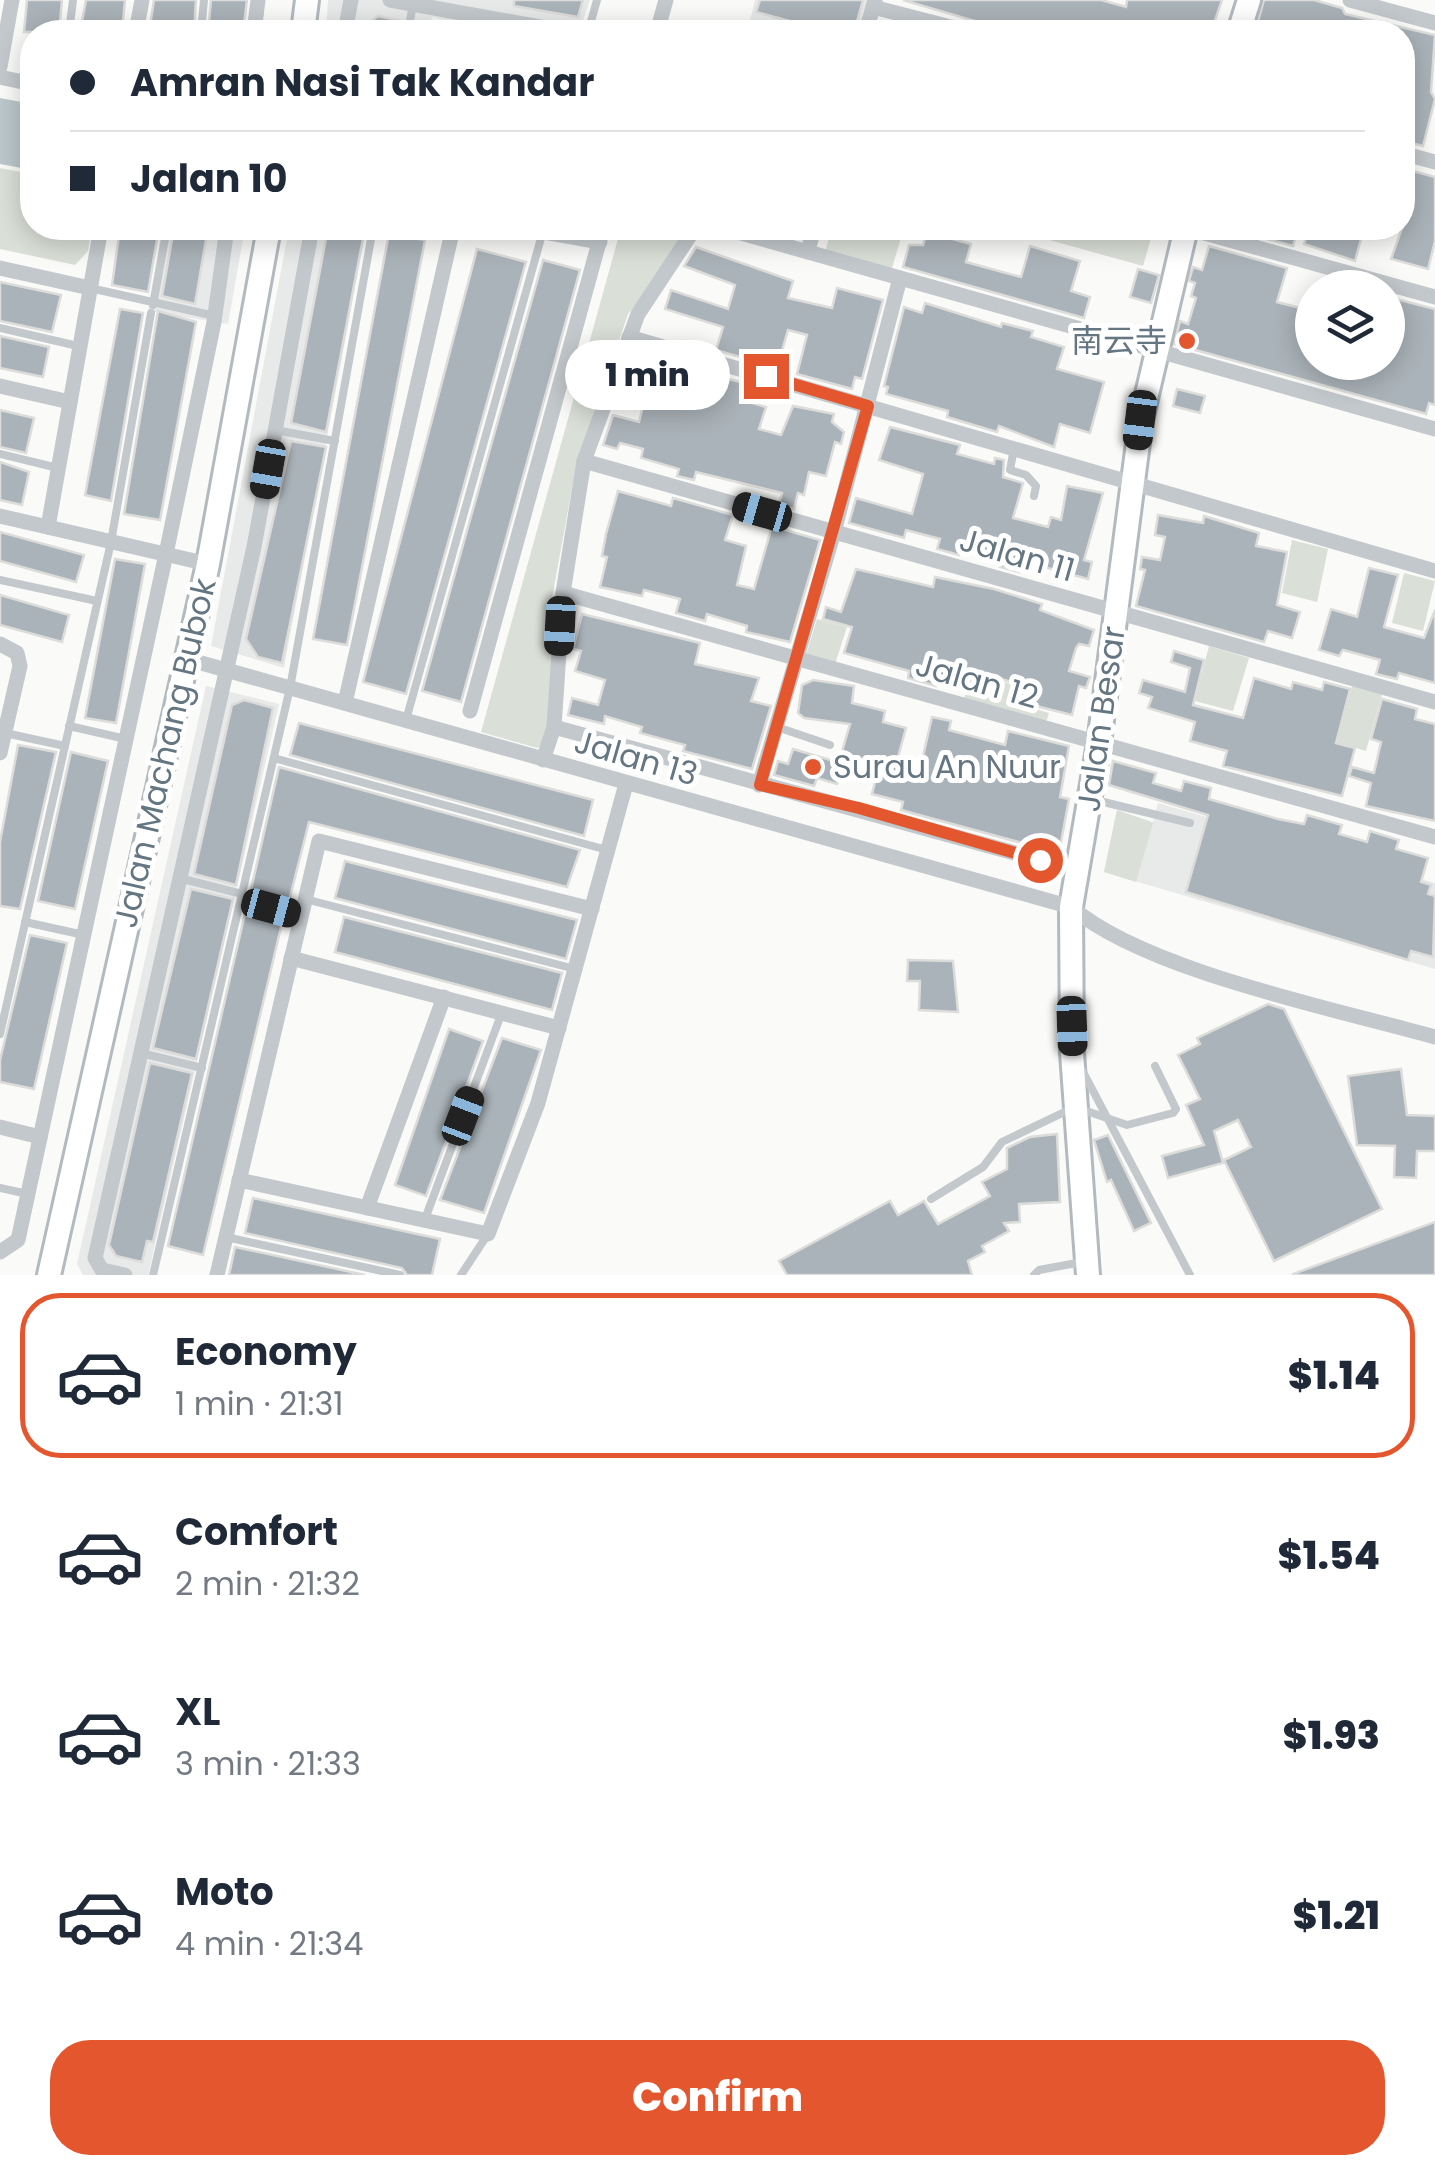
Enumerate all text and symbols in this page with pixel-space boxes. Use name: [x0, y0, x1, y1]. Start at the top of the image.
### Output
text: Amran Nasi Tak Kandar: [130, 56, 594, 109]
text: Jalan 10: [130, 152, 288, 205]
map controls: [1295, 270, 1405, 380]
button: layers: [1295, 270, 1405, 380]
place label: 南云寺: [1071, 318, 1167, 363]
marker: 南云寺: [1176, 330, 1198, 352]
callout: 1 min: [566, 341, 731, 411]
text: 1 min: [605, 352, 690, 397]
route end: [744, 354, 789, 399]
car: [1121, 388, 1159, 452]
car: [248, 437, 288, 501]
car: [729, 489, 795, 535]
street label: Jalan 11: [954, 517, 1080, 592]
street label: Jalan Machang Bubok: [102, 573, 227, 932]
car: [543, 595, 577, 657]
street label: Jalan Besar: [1065, 623, 1136, 815]
street label: Jalan 12: [910, 642, 1044, 719]
street label: Jalan 13: [569, 718, 703, 797]
place label: Surau An Nuur: [833, 744, 1061, 789]
marker: Surau An Nuur: [802, 756, 824, 778]
route start: [1018, 838, 1063, 883]
car: [238, 886, 304, 930]
car: [1056, 995, 1088, 1057]
car: [438, 1083, 488, 1149]
text: Economy: [175, 1325, 357, 1378]
icon: car: [55, 1331, 145, 1421]
text: $1.14: [1288, 1349, 1380, 1402]
text: 1 min · 21:31: [175, 1381, 344, 1426]
text: Comfort: [175, 1505, 338, 1558]
icon: car: [55, 1511, 145, 1601]
text: $1.54: [1278, 1529, 1380, 1582]
text: 2 min · 21:32: [175, 1561, 360, 1606]
text: XL: [175, 1685, 220, 1738]
icon: car: [55, 1691, 145, 1781]
text: $1.93: [1283, 1709, 1380, 1762]
text: 3 min · 21:33: [175, 1741, 361, 1786]
text: Moto: [175, 1865, 274, 1918]
icon: car: [55, 1871, 145, 1961]
text: $1.21: [1292, 1889, 1380, 1942]
text: 4 min · 21:34: [175, 1921, 363, 1966]
button: Confirm: [50, 2040, 1385, 2155]

